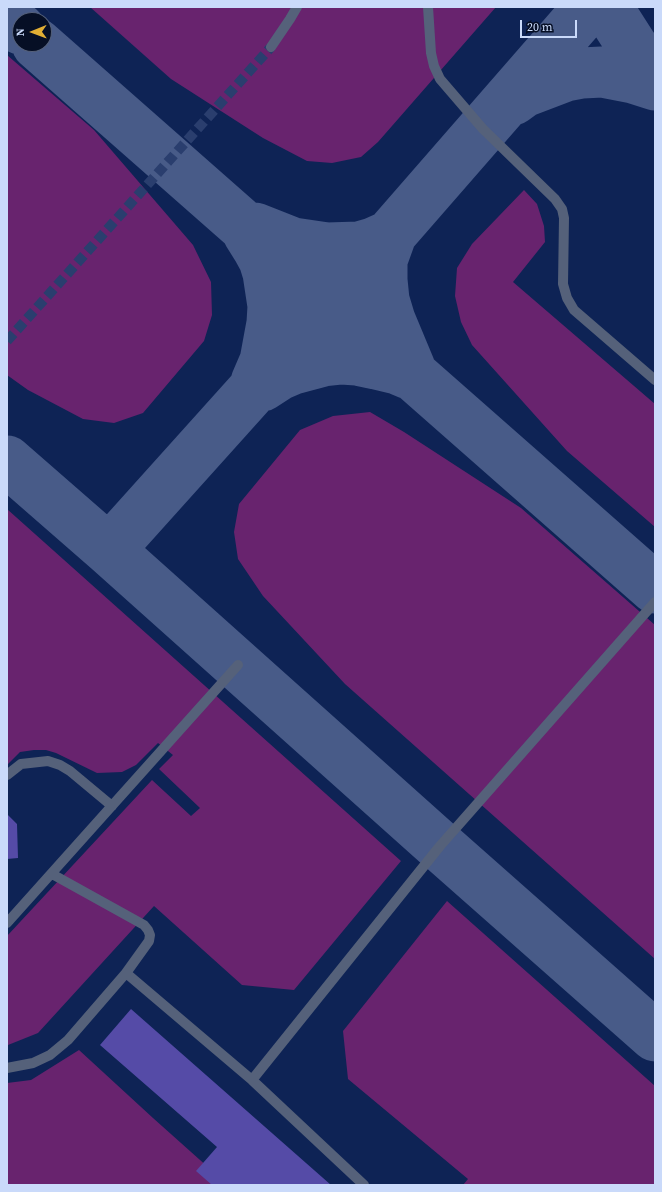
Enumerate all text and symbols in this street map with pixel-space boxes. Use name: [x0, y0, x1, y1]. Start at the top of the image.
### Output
north arrow: [12, 12, 52, 52]
scale bar: [522, 12, 579, 38]
text: 20 m: [527, 19, 553, 35]
text: N: [13, 28, 28, 36]

